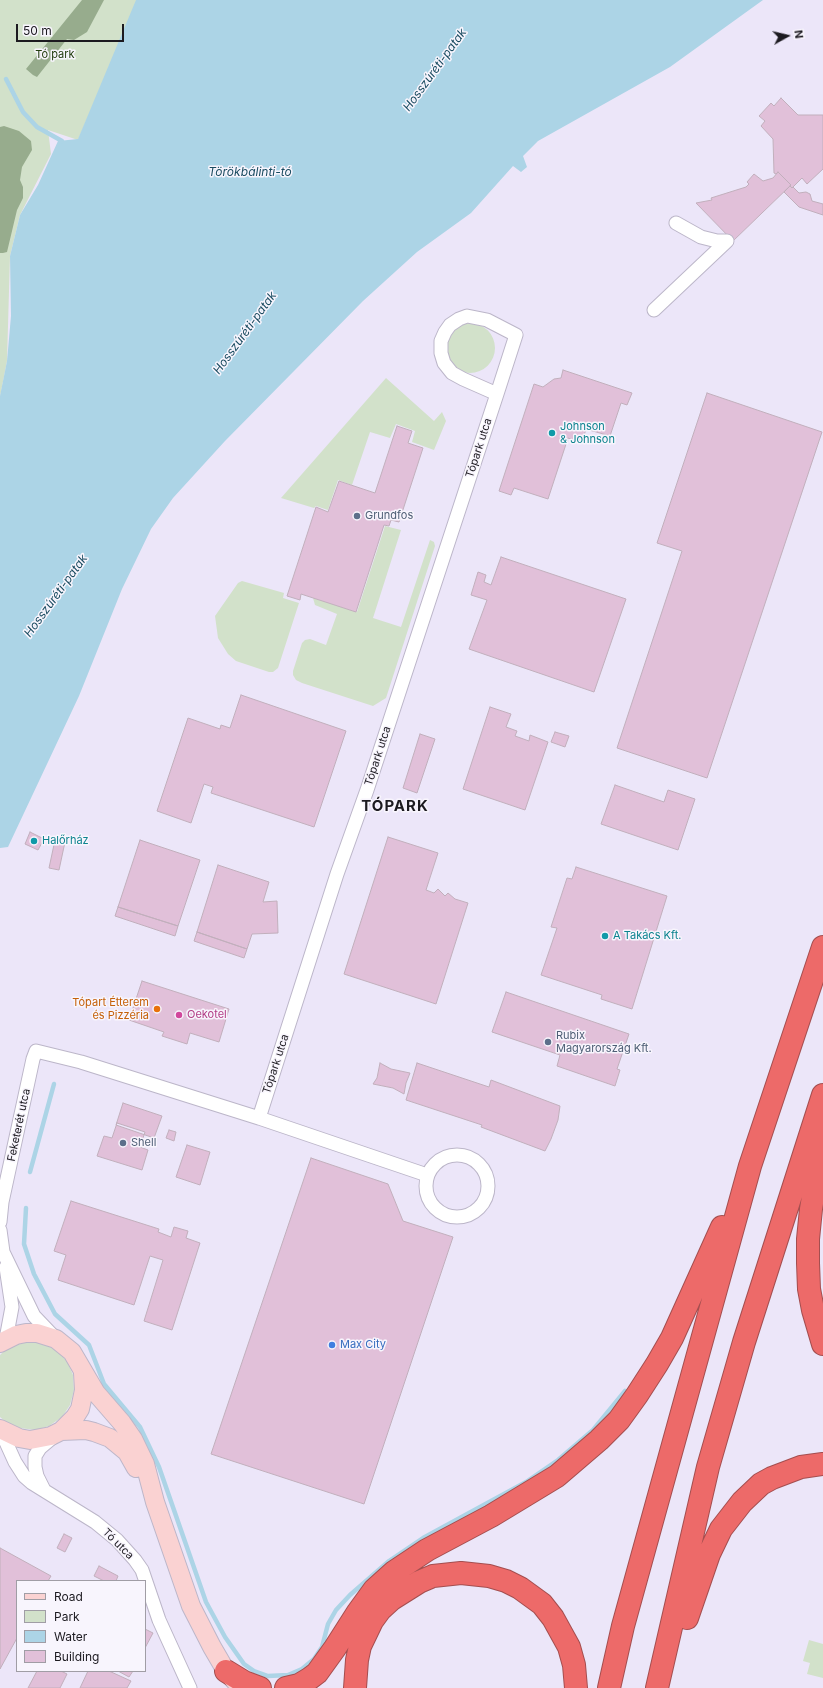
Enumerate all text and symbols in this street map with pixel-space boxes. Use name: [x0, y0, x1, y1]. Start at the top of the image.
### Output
scale bar: [18, 16, 126, 42]
north arrow: [767, 16, 807, 56]
text: 50 m: [23, 23, 52, 38]
water label: Hosszúréti-patak: [400, 26, 470, 114]
text: N: [791, 29, 806, 39]
park label: Tó park: [35, 48, 75, 62]
water label: Törökbálinti-tó: [208, 165, 292, 179]
water label: Hosszúréti-patak: [210, 289, 280, 377]
street label: Tópark utca: [463, 417, 495, 479]
place label: Johnson & Johnson: [560, 420, 615, 446]
marker: Johnson & Johnson: [547, 428, 557, 438]
place label: Grundfos: [365, 509, 413, 523]
marker: Grundfos: [352, 511, 362, 521]
water label: Hosszúréti-patak: [21, 552, 91, 640]
street label: Tópark utca: [362, 725, 394, 787]
district label: TÓPARK: [361, 797, 429, 815]
place label: Halőrház: [42, 834, 89, 848]
marker: Halőrház: [29, 836, 39, 846]
place label: A Takács Kft.: [613, 929, 681, 943]
marker: A Takács Kft.: [600, 931, 610, 941]
place label: Tópart Étterem és Pizzéria: [72, 996, 149, 1022]
marker: Tópart Étterem és Pizzéria: [152, 1004, 162, 1014]
place label: Oekotel: [187, 1008, 227, 1022]
marker: Oekotel: [174, 1010, 184, 1020]
place label: Rubix Magyarország Kft.: [556, 1029, 652, 1055]
street label: Tópark utca: [260, 1033, 292, 1095]
marker: Rubix Magyarország Kft.: [543, 1037, 553, 1047]
street label: Feketerét utca: [5, 1087, 33, 1163]
place label: Shell: [131, 1136, 156, 1150]
marker: Shell: [118, 1138, 128, 1148]
place label: Max City: [340, 1338, 386, 1352]
marker: Max City: [327, 1340, 337, 1350]
street label: Tó utca: [100, 1526, 136, 1562]
legend: [16, 1580, 146, 1672]
text: Road: [54, 1589, 83, 1604]
text: Park: [54, 1609, 80, 1624]
text: Water: [54, 1629, 87, 1644]
text: Building: [54, 1649, 99, 1664]

